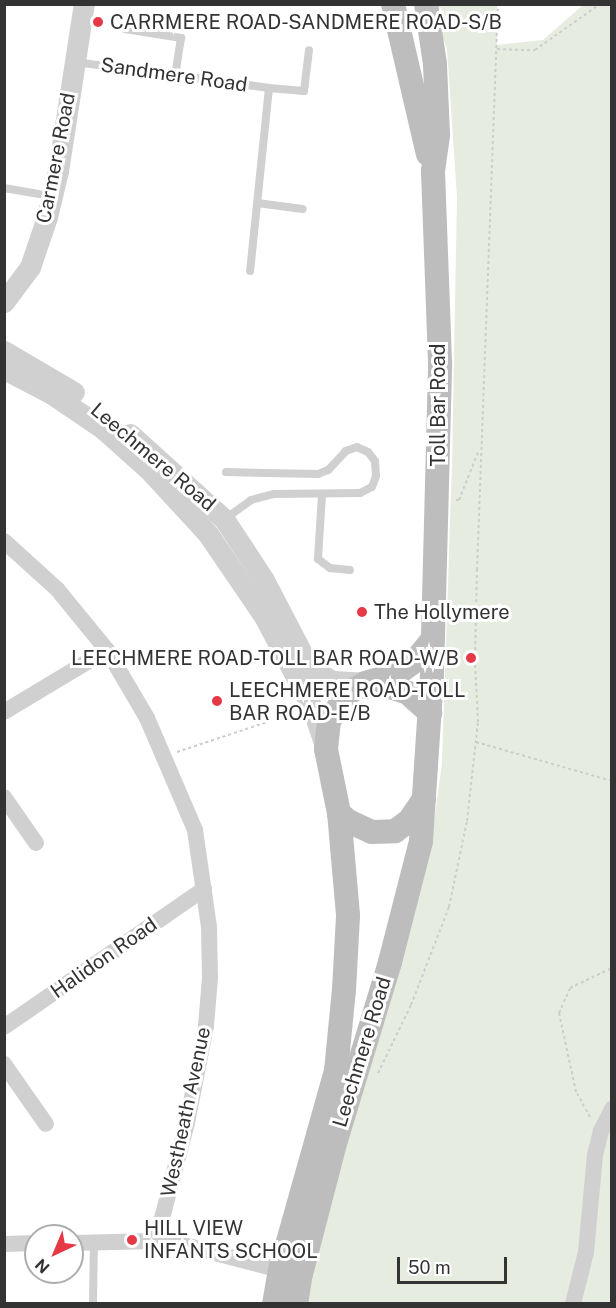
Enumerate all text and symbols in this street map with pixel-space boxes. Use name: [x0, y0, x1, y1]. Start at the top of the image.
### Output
place label: CARRMERE ROAD-SANDMERE ROAD-S/B: [110, 10, 502, 34]
marker: CARRMERE ROAD-SANDMERE ROAD-S/B: [91, 15, 105, 29]
street label: Sandmere Road: [99, 53, 249, 97]
street label: Carmere Road: [32, 91, 80, 225]
street label: Toll Bar Road: [426, 344, 450, 466]
street label: Leechmere Road: [86, 398, 220, 516]
place label: The Hollymere: [374, 600, 510, 624]
marker: The Hollymere: [355, 605, 369, 619]
place label: LEECHMERE ROAD-TOLL BAR ROAD-W/B: [71, 646, 459, 670]
marker: LEECHMERE ROAD-TOLL BAR ROAD-W/B: [464, 651, 478, 665]
place label: LEECHMERE ROAD-TOLL BAR ROAD-E/B: [229, 678, 465, 725]
marker: LEECHMERE ROAD-TOLL BAR ROAD-E/B: [210, 694, 224, 708]
street label: Halidon Road: [46, 913, 162, 1003]
street label: Leechmere Road: [328, 974, 396, 1130]
street label: Westheath Avenue: [156, 1025, 216, 1199]
place label: HILL VIEW INFANTS SCHOOL: [144, 1216, 318, 1263]
north arrow: [24, 1224, 84, 1284]
marker: HILL VIEW INFANTS SCHOOL: [125, 1233, 139, 1247]
scale bar: [400, 1245, 510, 1283]
text: N: [31, 1255, 54, 1277]
text: 50 m: [408, 1257, 451, 1278]

